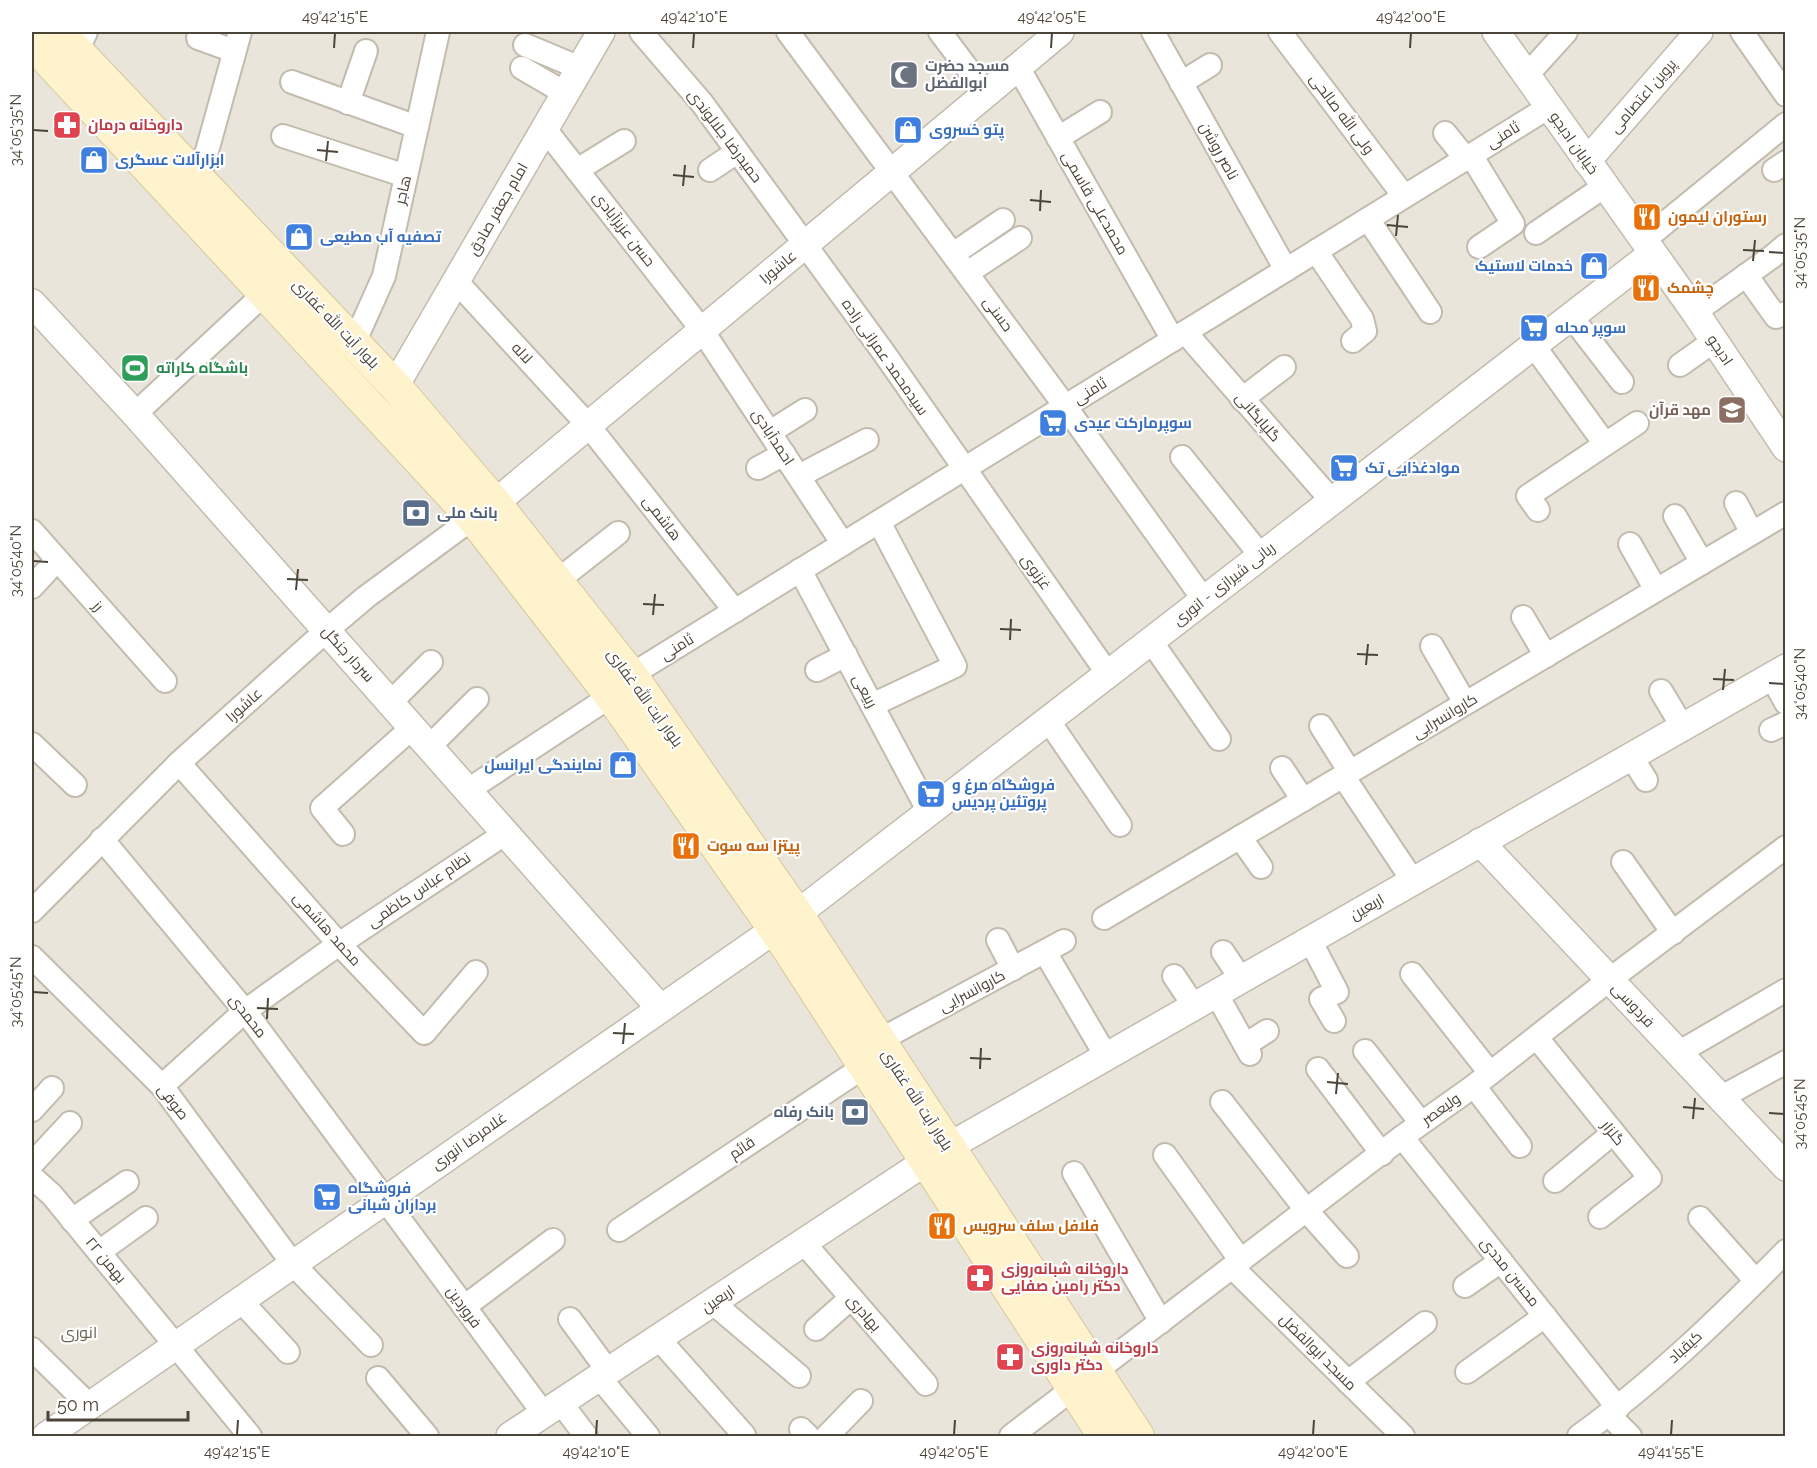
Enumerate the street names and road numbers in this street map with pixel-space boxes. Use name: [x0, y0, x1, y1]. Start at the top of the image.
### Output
street label: پروین اعتصامی: [1606, 55, 1681, 137]
street label: ولی الله صالحی: [1305, 70, 1379, 158]
street label: حمیدرضا جلالوندی: [683, 86, 766, 187]
street label: خیابان ادبجو: [1545, 108, 1602, 178]
street label: ثامنی: [1483, 118, 1523, 153]
street label: ناصر روشن: [1195, 119, 1242, 184]
street label: محمدعلی قاسمی: [1057, 148, 1132, 259]
street label: امام جعفر صادق: [464, 159, 533, 259]
street label: هاجر: [391, 174, 415, 207]
street label: حسن عزیزآبادی: [588, 188, 659, 271]
street label: عاشورا: [756, 246, 800, 288]
street label: بلوار آیت الله غفاری: [288, 275, 384, 373]
street label: حسنی: [978, 293, 1017, 336]
street label: سیدمحمد عمرانی زاده: [837, 295, 932, 419]
street label: ادبجو: [1703, 331, 1737, 369]
street label: لاله: [508, 339, 536, 367]
street label: ثامنی: [1070, 374, 1110, 409]
street label: گلپایگانی: [1231, 388, 1284, 446]
street label: احمدآبادی: [747, 405, 798, 469]
street label: هاشمی: [638, 492, 685, 545]
street label: ربانی شیرازی - انوری: [1169, 539, 1279, 630]
street label: غزنوی: [1016, 551, 1055, 594]
street label: رز: [88, 596, 107, 615]
street label: سردار جنگل: [317, 622, 378, 687]
street label: ثامنی: [657, 630, 697, 665]
street label: بلوار آیت الله غفاری: [602, 645, 688, 751]
street label: ربیعی: [848, 671, 881, 711]
street label: عاشورا: [222, 684, 266, 726]
street label: کاروانسرایی: [1409, 690, 1481, 743]
street label: نظام عباس کاظمی: [364, 849, 475, 932]
street label: محمد هاشمی: [289, 888, 365, 970]
street label: اربعین: [1347, 890, 1388, 925]
street label: کاروانسرایی: [936, 966, 1009, 1017]
street label: فردوسی: [1607, 979, 1658, 1032]
street label: محمدی: [225, 991, 271, 1042]
street label: بلوار آیت الله غفاری: [877, 1045, 957, 1155]
street label: صوفی: [153, 1081, 193, 1124]
street label: ولیعصر: [1417, 1089, 1464, 1129]
street label: غلامرضا انوری: [428, 1108, 511, 1174]
street label: گلزار: [1597, 1116, 1629, 1149]
street label: قائم: [726, 1133, 759, 1164]
street label: ۲۲ بهمن: [81, 1233, 130, 1287]
street label: محسن مددی: [1476, 1234, 1543, 1311]
street label: اربعین: [698, 1281, 739, 1317]
street label: فروردین: [442, 1283, 485, 1332]
street label: بهادری: [842, 1291, 885, 1336]
street label: مسجد ابوالفضل: [1275, 1310, 1360, 1395]
street label: کیقباد: [1664, 1327, 1706, 1367]

